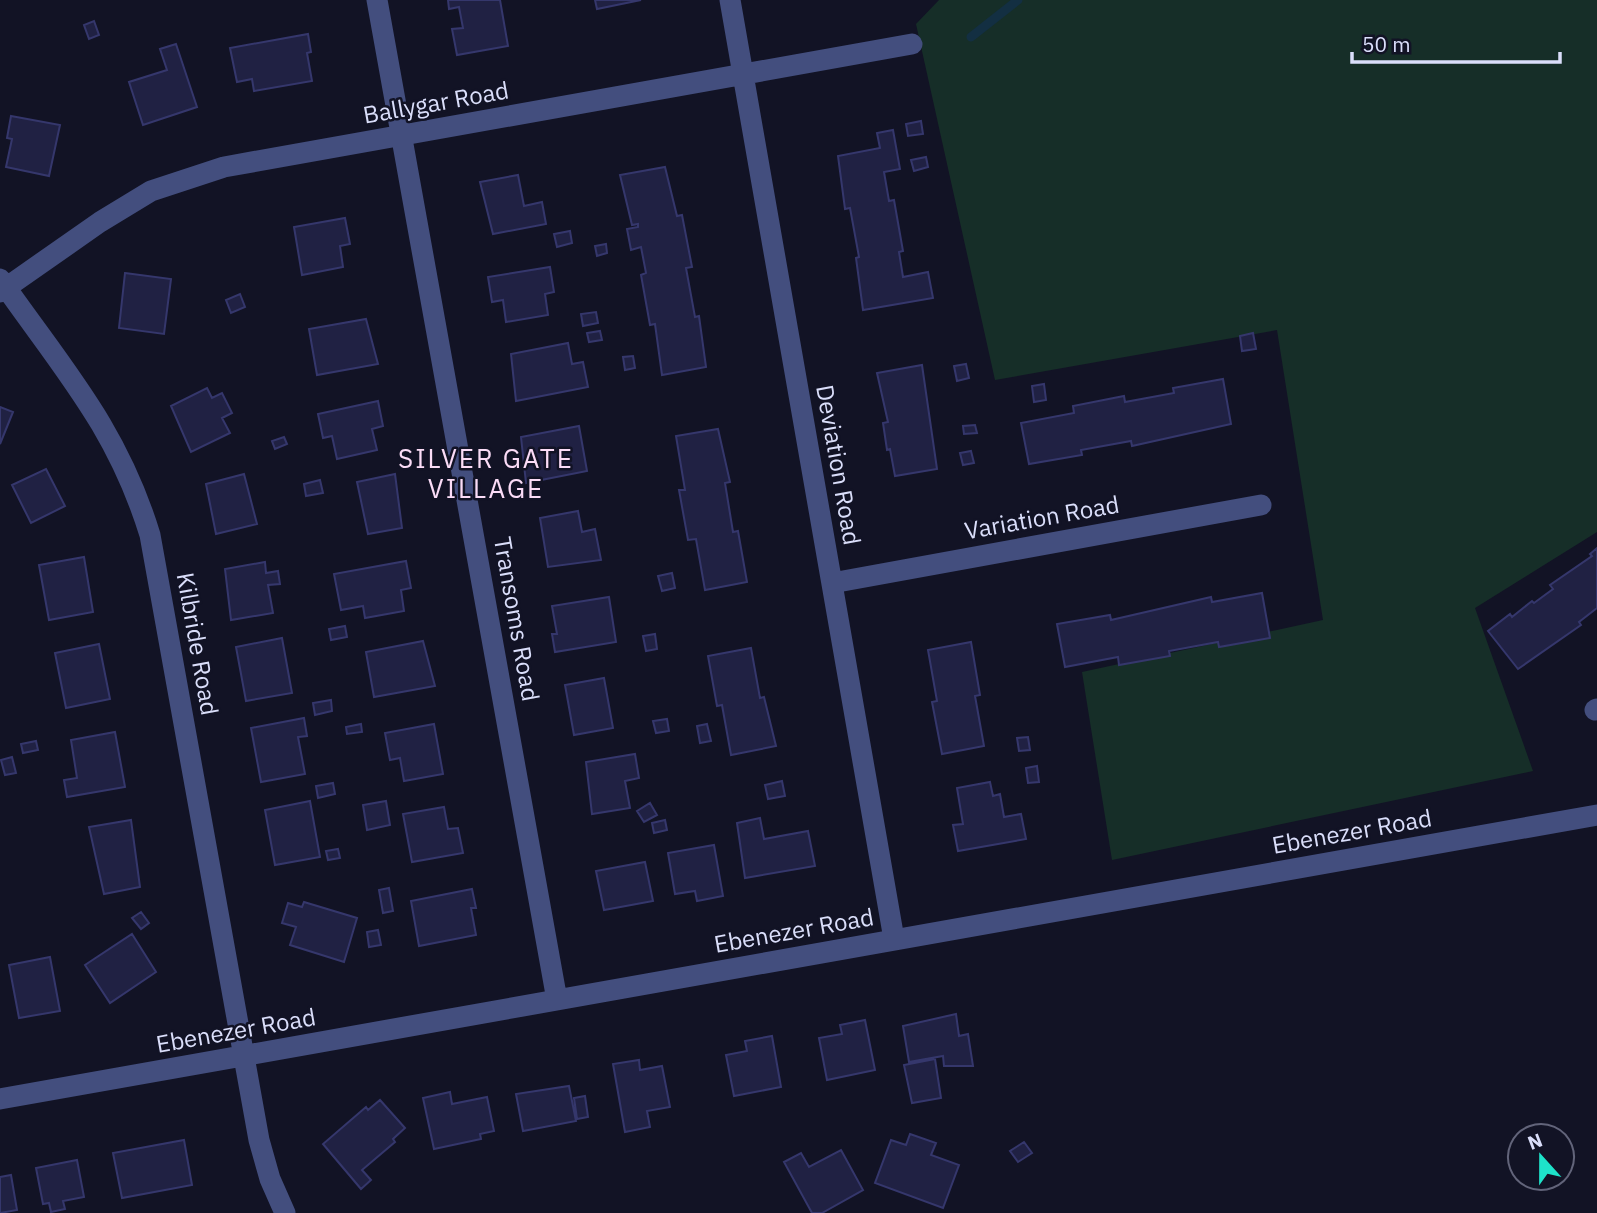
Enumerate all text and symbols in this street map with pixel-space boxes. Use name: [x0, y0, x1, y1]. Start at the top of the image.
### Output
scale bar: [1352, 21, 1560, 65]
text: 50 m: [1362, 30, 1411, 58]
street label: Ballygar Road: [360, 73, 511, 131]
street label: Deviation Road: [809, 382, 869, 547]
district label: SILVER GATE VILLAGE: [398, 441, 574, 505]
street label: Variation Road: [962, 488, 1122, 546]
street label: Transoms Road: [487, 534, 547, 704]
street label: Kilbride Road: [170, 570, 226, 718]
street label: Ebenezer Road: [1270, 801, 1434, 861]
street label: Ebenezer Road: [712, 900, 876, 960]
street label: Ebenezer Road: [154, 1000, 318, 1060]
north arrow: [1506, 1122, 1576, 1192]
text: N: [1524, 1127, 1546, 1155]

